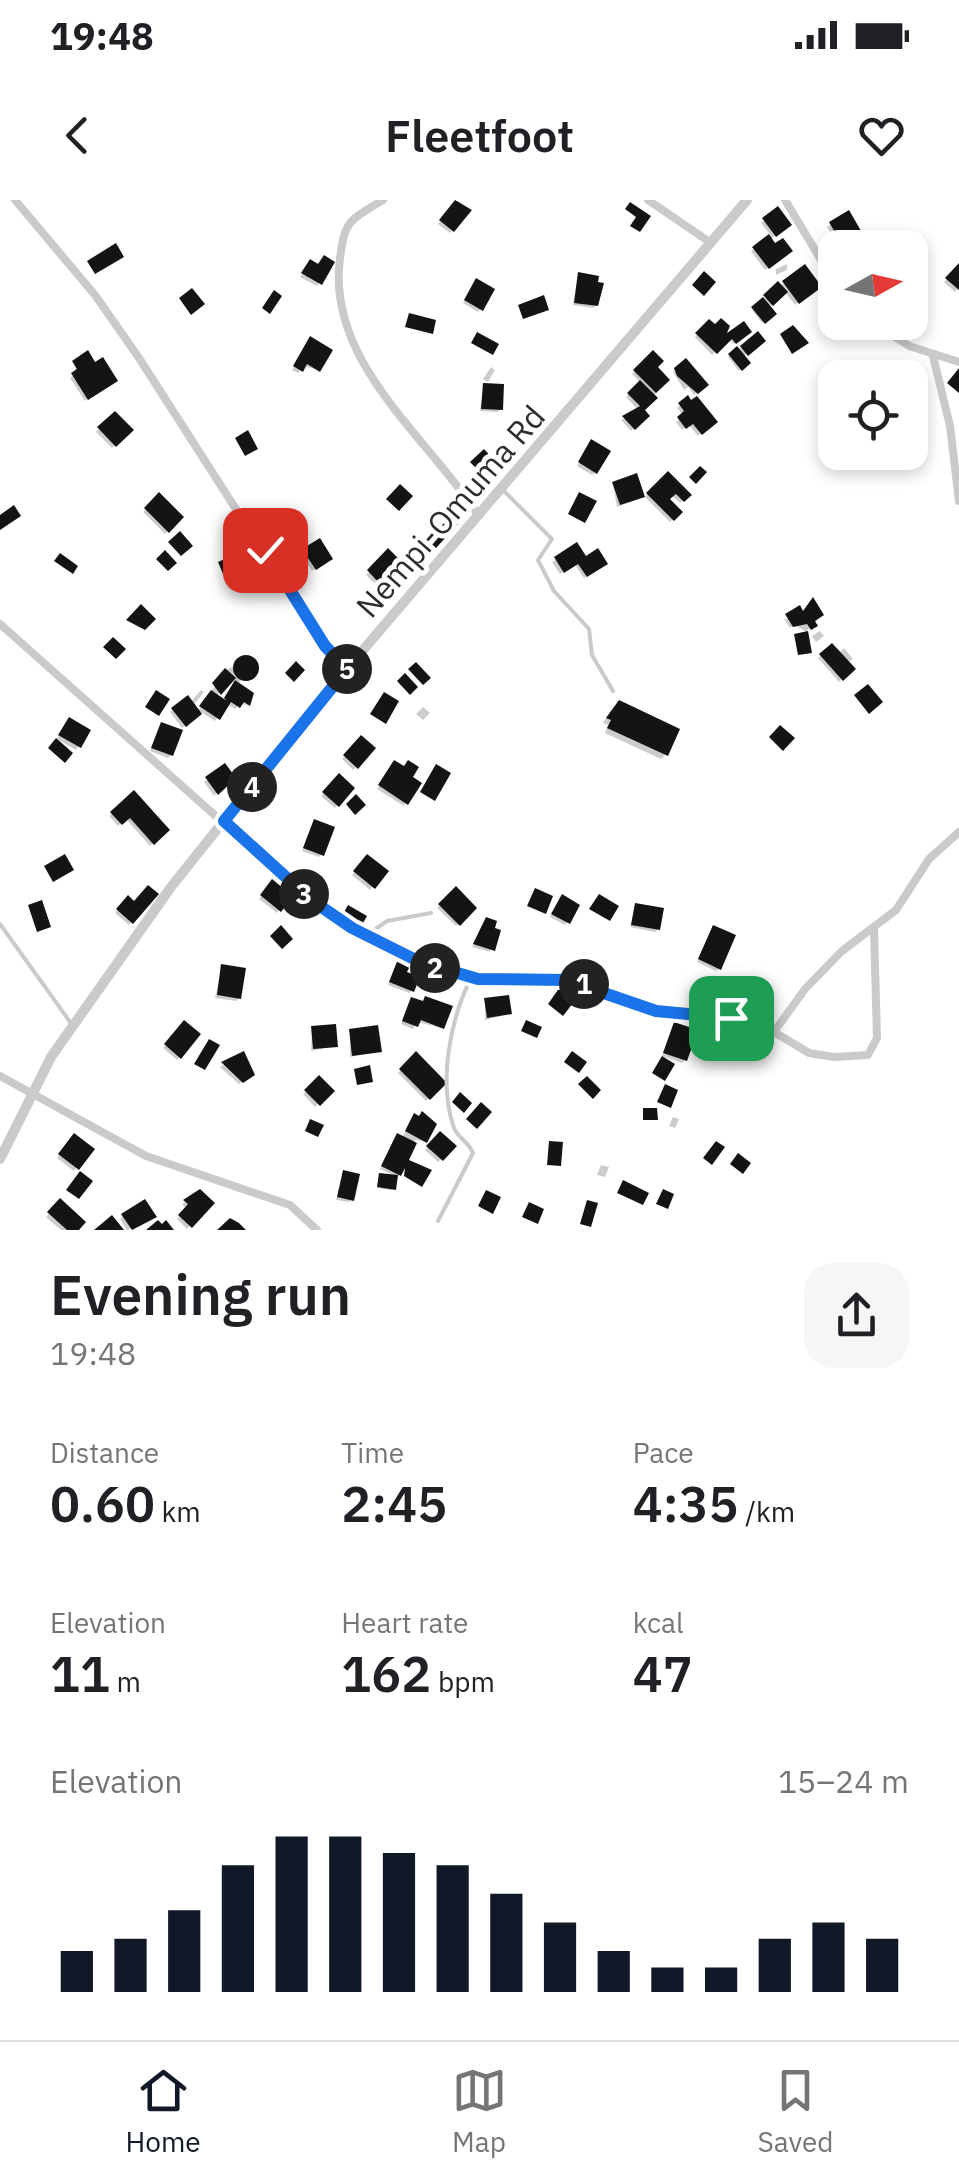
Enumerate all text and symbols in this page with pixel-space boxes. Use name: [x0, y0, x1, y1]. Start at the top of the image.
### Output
text: 19:48: [50, 11, 154, 60]
text: Fleetfoot: [385, 106, 574, 164]
icon: back: [50, 108, 105, 163]
icon: heart: [854, 108, 909, 163]
north arrow: [818, 230, 928, 340]
map controls: [818, 230, 928, 470]
button: locate: [818, 360, 928, 470]
street label: Nempi-Omuma Rd: [346, 396, 554, 626]
pin: [223, 508, 308, 593]
icon: check: [238, 523, 293, 578]
pin: 5: [322, 644, 372, 694]
text: 5: [339, 650, 355, 687]
pin: 4: [227, 762, 277, 812]
text: 4: [244, 768, 260, 805]
pin: 3: [279, 869, 329, 919]
text: 3: [296, 875, 312, 912]
pin: 2: [410, 943, 460, 993]
text: 2: [427, 949, 443, 986]
pin: 1: [559, 959, 609, 1009]
text: 1: [576, 965, 592, 1002]
pin: [689, 976, 774, 1061]
icon: arrive: [704, 991, 759, 1046]
text: Evening run: [50, 1259, 351, 1330]
button: share: [804, 1263, 909, 1368]
text: 19:48: [50, 1332, 136, 1374]
text: Distance: [50, 1434, 159, 1471]
text: Time: [341, 1434, 404, 1471]
text: Pace: [633, 1434, 694, 1471]
text: 0.60: [50, 1471, 155, 1536]
text: 2:45: [341, 1471, 447, 1536]
text: 4:35: [633, 1471, 739, 1536]
text: km: [155, 1493, 201, 1530]
text: /km: [739, 1493, 795, 1530]
text: Elevation: [50, 1604, 166, 1641]
text: Heart rate: [341, 1604, 468, 1641]
text: kcal: [633, 1604, 684, 1641]
text: 11: [50, 1641, 110, 1706]
text: 162: [341, 1641, 431, 1706]
text: 47: [633, 1641, 693, 1706]
text: m: [110, 1663, 141, 1700]
text: bpm: [431, 1663, 495, 1700]
text: Elevation: [50, 1760, 183, 1802]
text: 15–24 m: [778, 1760, 909, 1802]
tab: Home: [125, 2063, 201, 2160]
tab: Map: [452, 2063, 507, 2160]
tab: Saved: [757, 2063, 834, 2160]

